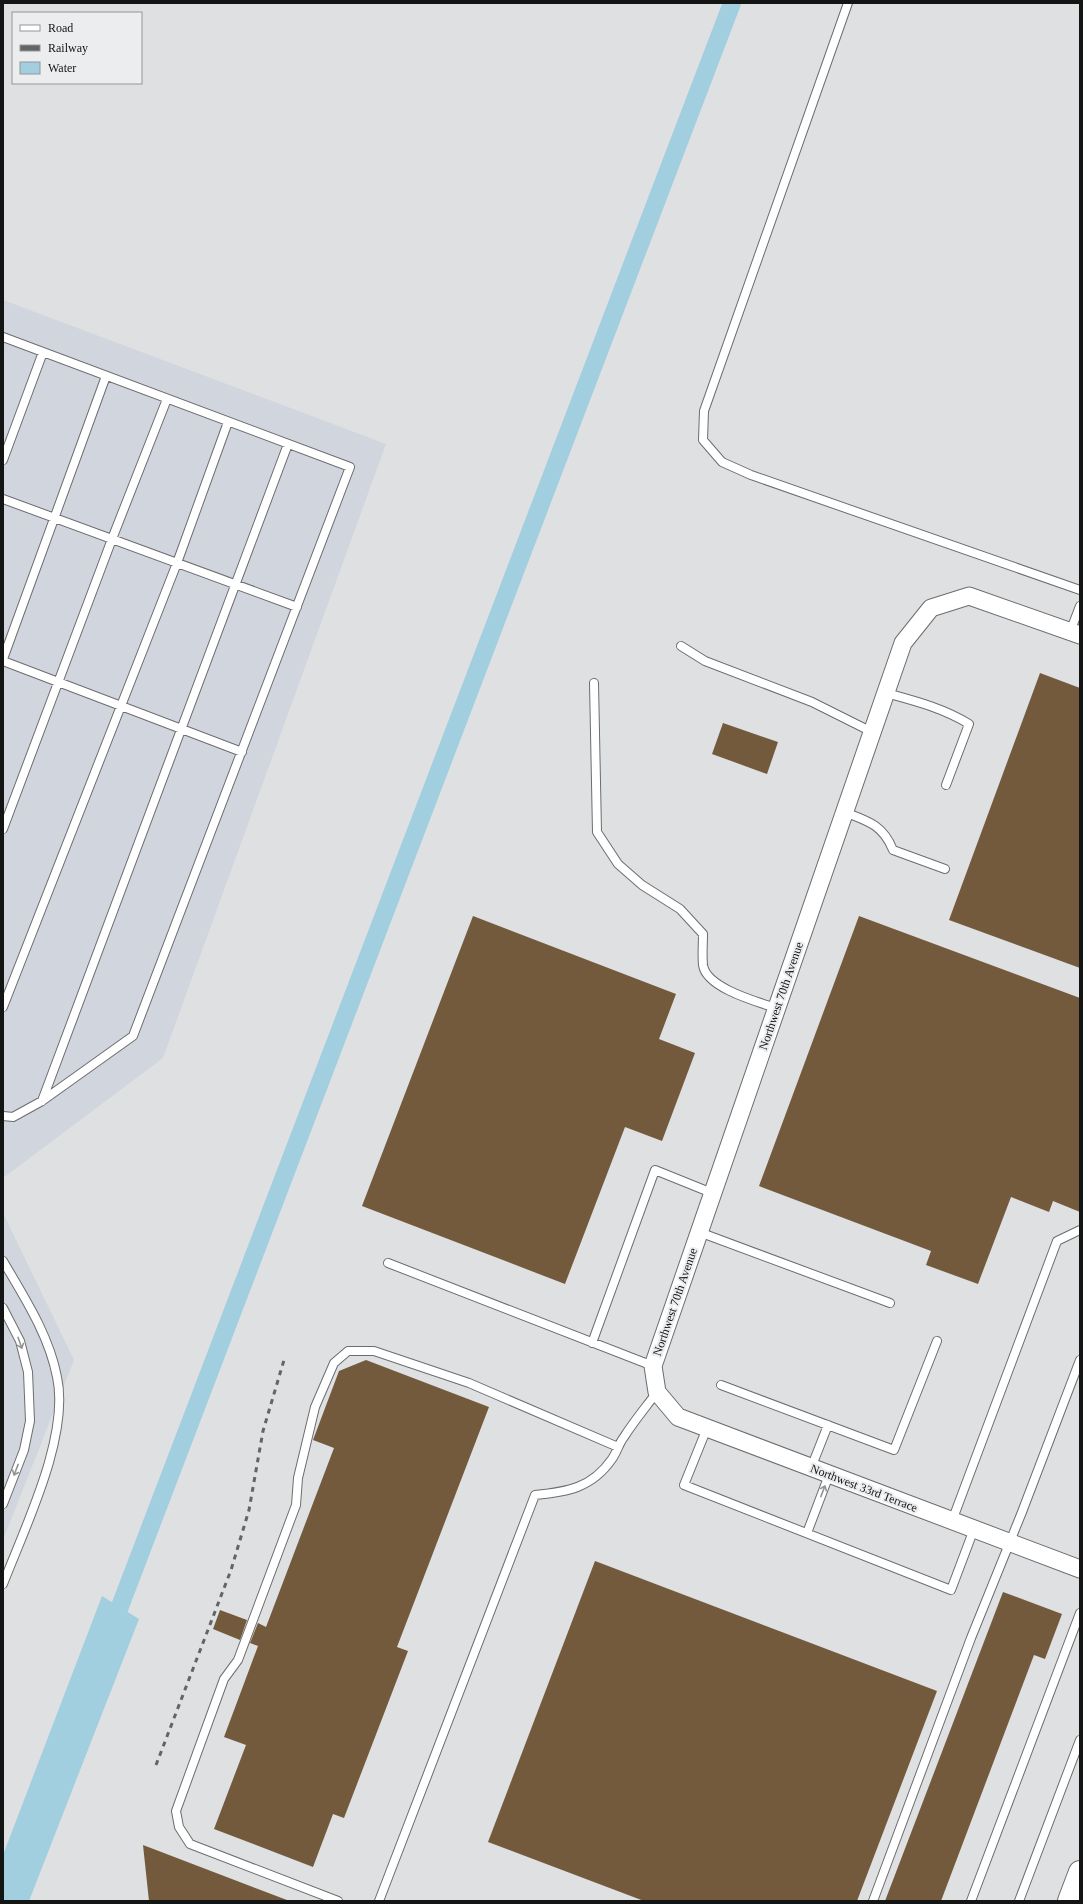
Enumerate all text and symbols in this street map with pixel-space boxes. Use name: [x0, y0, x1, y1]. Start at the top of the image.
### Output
legend: [12, 12, 142, 84]
text: Road: [48, 21, 73, 35]
text: Railway: [48, 41, 88, 55]
text: Water: [48, 61, 76, 75]
street label: Northwest 70th Avenue: [756, 940, 806, 1052]
street label: Northwest 70th Avenue: [650, 1246, 700, 1358]
one-way arrow: [17, 1337, 24, 1350]
street label: Northwest 33rd Terrace: [808, 1461, 920, 1515]
one-way arrow: [11, 1464, 19, 1476]
one-way arrow: [819, 1486, 827, 1498]

